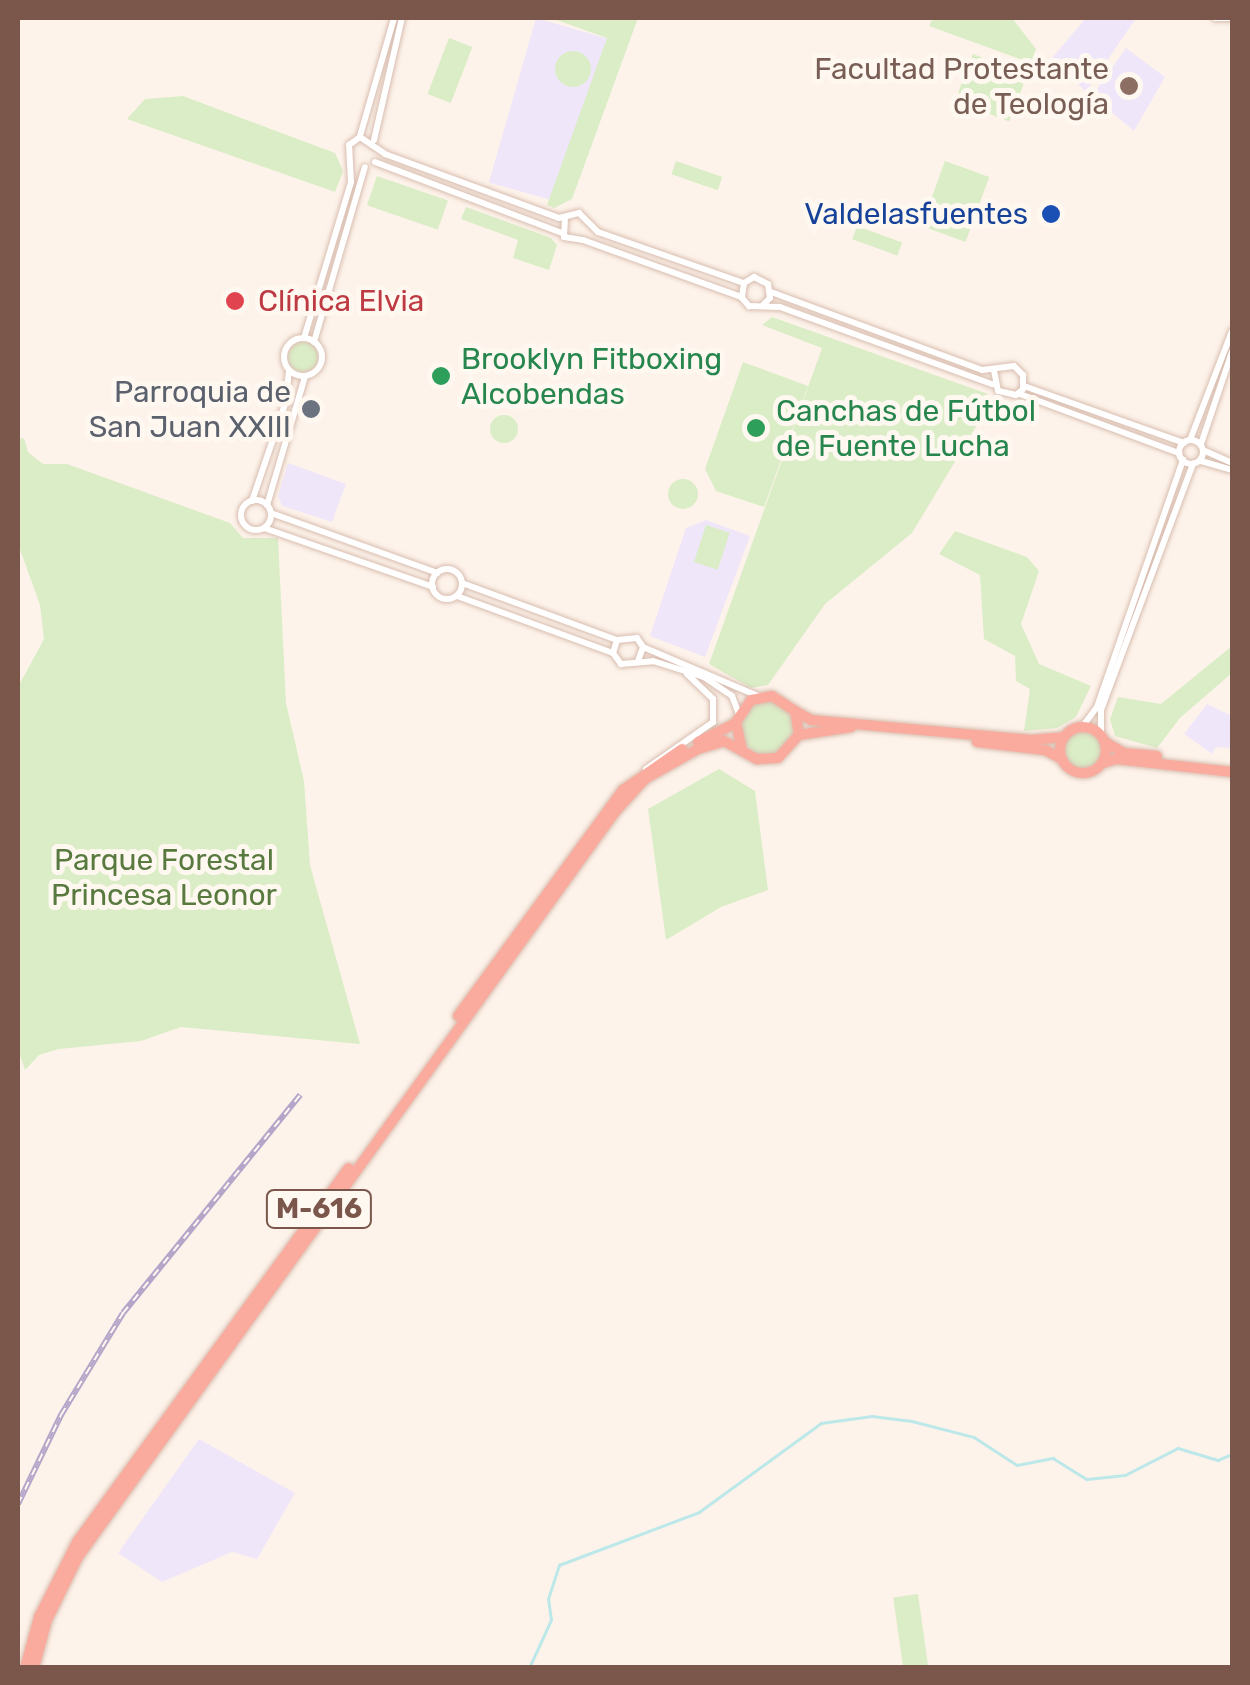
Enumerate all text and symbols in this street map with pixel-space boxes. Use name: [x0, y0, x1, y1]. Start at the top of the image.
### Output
place label: Facultad Protestante de Teología: [814, 51, 1109, 122]
marker: Facultad Protestante de Teología: [1118, 75, 1140, 97]
place label: Valdelasfuentes: [804, 196, 1028, 232]
marker: Valdelasfuentes: [1038, 201, 1064, 227]
place label: Clínica Elvia: [258, 283, 424, 319]
marker: Clínica Elvia: [222, 288, 248, 314]
place label: Brooklyn Fitboxing Alcobendas: [461, 341, 722, 412]
marker: Brooklyn Fitboxing Alcobendas: [430, 365, 452, 387]
place label: Parroquia de San Juan XXIII: [89, 374, 291, 444]
place label: Canchas de Fútbol de Fuente Lucha: [776, 393, 1036, 464]
marker: Parroquia de San Juan XXIII: [300, 398, 322, 420]
marker: Canchas de Fútbol de Fuente Lucha: [745, 417, 767, 439]
park label: Parque Forestal Princesa Leonor: [51, 842, 277, 912]
road number: M-616: [264, 1186, 374, 1232]

